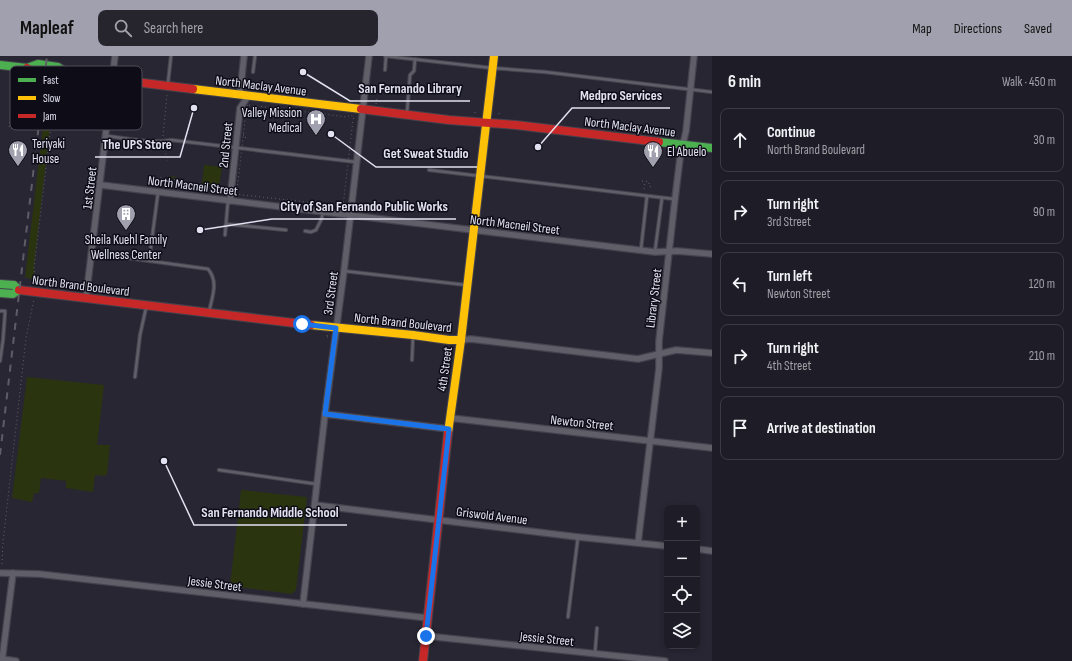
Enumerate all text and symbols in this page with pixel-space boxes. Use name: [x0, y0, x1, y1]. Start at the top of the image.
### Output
search box: [98, 10, 378, 46]
text: Mapleaf: [20, 17, 74, 40]
icon: search: [112, 17, 134, 39]
text: Search here: [144, 19, 203, 38]
text: Map: [912, 20, 932, 37]
text: Directions: [954, 20, 1002, 37]
text: Saved: [1024, 20, 1052, 37]
legend: [10, 66, 142, 130]
street label: North Maclay Avenue: [214, 72, 307, 100]
text: 6 min: [728, 72, 761, 92]
text: Fast: [43, 74, 59, 87]
text: Walk · 450 m: [1002, 74, 1056, 90]
callout: San Fernando Library: [350, 75, 470, 101]
text: San Fernando Library: [358, 80, 462, 97]
callout: Medpro Services: [572, 82, 670, 108]
text: Medpro Services: [580, 87, 662, 104]
text: Slow: [43, 92, 60, 105]
place label: Valley Mission Medical: [242, 105, 302, 136]
hospital icon: Valley Mission Medical: [305, 108, 327, 136]
text: Jam: [42, 110, 57, 123]
street label: North Maclay Avenue: [583, 113, 676, 141]
street label: 2nd Street: [216, 121, 236, 169]
text: Continue: [767, 123, 816, 142]
icon: ahead: [729, 129, 751, 151]
callout: The UPS Store: [95, 131, 180, 157]
text: 30 m: [1033, 132, 1055, 148]
place label: Teriyaki House: [32, 136, 65, 167]
text: The UPS Store: [102, 136, 172, 153]
restaurant icon: Teriyaki House: [7, 139, 29, 167]
restaurant icon: El Abuelo: [642, 140, 664, 168]
callout: Get Sweat Studio: [376, 141, 477, 167]
text: North Brand Boulevard: [767, 142, 865, 158]
place label: El Abuelo: [667, 144, 706, 160]
text: Get Sweat Studio: [383, 145, 469, 162]
street label: 1st Street: [79, 166, 101, 210]
street label: North Macneil Street: [147, 173, 239, 199]
callout: City of San Fernando Public Works: [272, 193, 456, 219]
text: Turn right: [767, 195, 819, 214]
text: City of San Fernando Public Works: [280, 198, 448, 215]
icon: right: [729, 201, 751, 223]
building icon: Sheila Kuehl Family Wellness Center: [115, 203, 137, 231]
text: 90 m: [1033, 204, 1055, 220]
street label: North Macneil Street: [469, 212, 561, 238]
text: 3rd Street: [767, 214, 811, 230]
place label: Sheila Kuehl Family Wellness Center: [85, 232, 167, 263]
text: Turn left: [767, 267, 812, 286]
street label: Library Street: [642, 268, 666, 329]
street label: 3rd Street: [320, 270, 342, 316]
street label: North Brand Boulevard: [31, 272, 130, 300]
icon: left: [729, 273, 751, 295]
text: 120 m: [1029, 276, 1055, 292]
text: Newton Street: [767, 286, 830, 302]
street label: North Brand Boulevard: [353, 310, 452, 336]
route start: [293, 315, 311, 333]
text: Turn right: [767, 339, 819, 358]
icon: right: [729, 345, 751, 367]
street label: 4th Street: [434, 346, 456, 392]
text: 210 m: [1029, 348, 1055, 364]
text: 4th Street: [767, 358, 811, 374]
street label: Newton Street: [550, 412, 614, 434]
icon: arrive: [729, 417, 751, 439]
text: Arrive at destination: [767, 419, 876, 438]
callout: San Fernando Middle School: [194, 499, 347, 525]
text: San Fernando Middle School: [201, 504, 339, 521]
street label: Griswold Avenue: [455, 504, 528, 528]
map controls: [664, 505, 700, 649]
button: +: [664, 505, 700, 541]
button: −: [664, 541, 700, 577]
street label: Jessie Street: [186, 573, 243, 595]
button: locate: [664, 577, 700, 613]
button: layers: [664, 613, 700, 649]
route end: [417, 627, 435, 645]
street label: Jessie Street: [518, 628, 575, 650]

